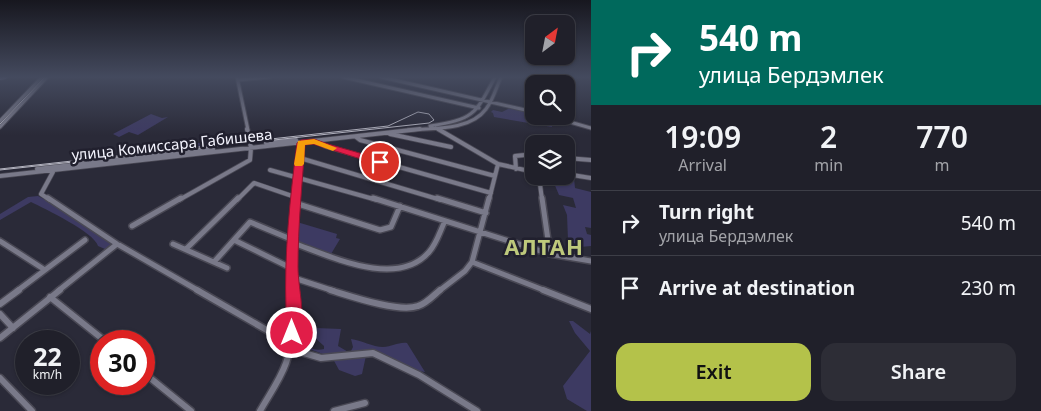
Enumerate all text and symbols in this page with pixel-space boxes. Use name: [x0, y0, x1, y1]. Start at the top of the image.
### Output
text: 540 m: [699, 14, 802, 61]
north arrow: [525, 15, 575, 65]
map controls: [525, 15, 575, 185]
icon: right: [616, 20, 681, 85]
text: улица Бердэмлек: [699, 59, 884, 89]
button: search: [525, 75, 575, 125]
text: 19:09: [664, 116, 741, 157]
text: 2: [820, 116, 837, 157]
text: 770: [916, 116, 968, 157]
street label: улица Комиссара Габишева: [71, 124, 273, 164]
button: layers: [525, 135, 575, 185]
pin: [359, 141, 401, 183]
icon: arrive: [366, 148, 394, 176]
text: Arrival: [678, 154, 727, 176]
text: min: [814, 154, 843, 176]
text: m: [935, 154, 950, 176]
text: Turn right: [659, 199, 754, 225]
icon: right: [616, 209, 644, 237]
text: 540 m: [961, 210, 1016, 236]
text: улица Бердэмлек: [659, 225, 793, 247]
district label: АЛТАН: [504, 231, 584, 261]
icon: arrive: [616, 274, 644, 302]
text: Arrive at destination: [659, 275, 855, 301]
text: 230 m: [961, 275, 1016, 301]
position arrow: [265, 306, 317, 358]
speed limit sign: 30: [90, 330, 155, 395]
text: 22: [33, 339, 62, 373]
button: Exit: [616, 343, 811, 401]
button: Share: [821, 343, 1016, 401]
text: km/h: [33, 366, 62, 383]

